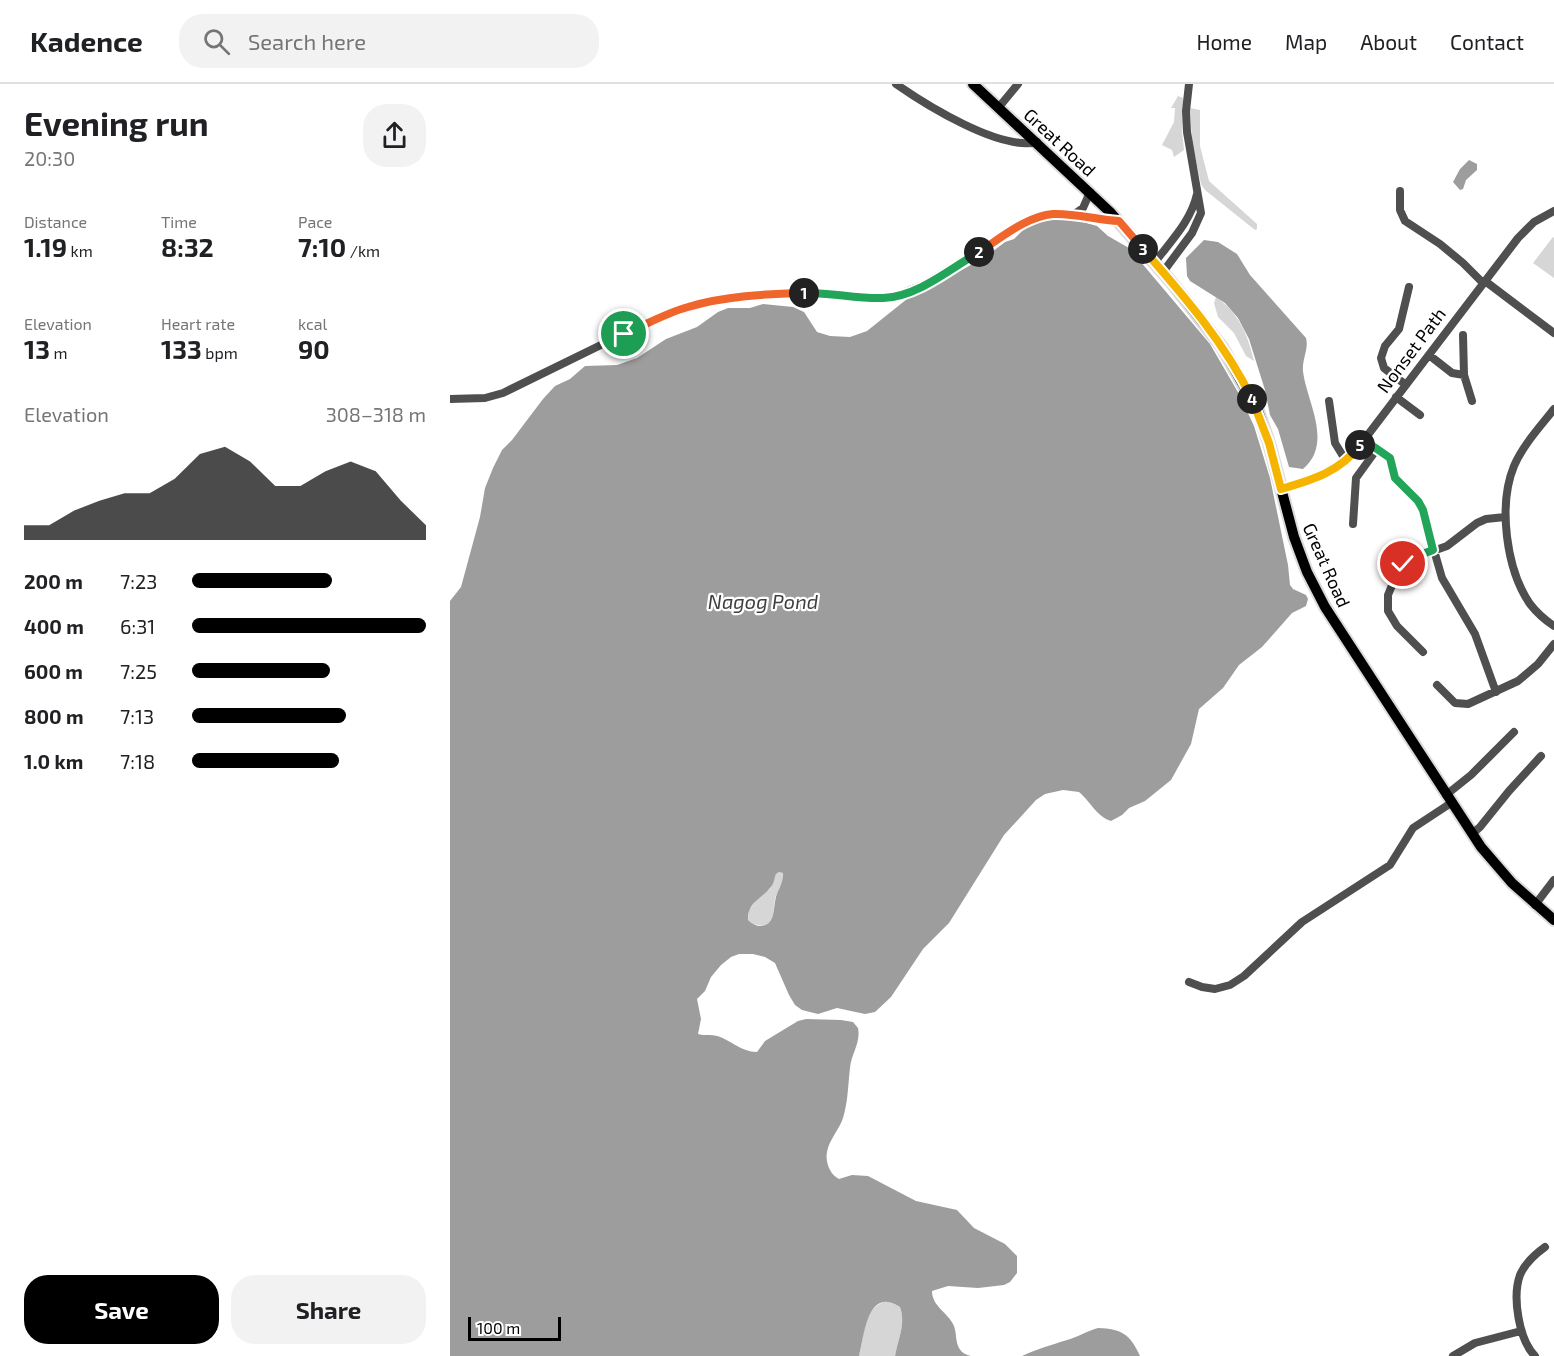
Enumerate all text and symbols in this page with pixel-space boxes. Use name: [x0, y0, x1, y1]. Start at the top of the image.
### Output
search box: [179, 14, 599, 68]
text: Kadence: [30, 24, 143, 58]
icon: search: [200, 25, 233, 58]
text: Search here: [248, 28, 366, 54]
text: Home: [1196, 29, 1252, 54]
text: Map: [1285, 29, 1327, 54]
text: About: [1360, 29, 1417, 54]
text: Contact: [1450, 29, 1524, 54]
text: Evening run: [24, 103, 209, 143]
street label: Great Road: [1020, 103, 1100, 181]
button: share: [363, 104, 426, 167]
text: 20:30: [24, 146, 75, 170]
text: Distance: [24, 212, 87, 231]
text: Time: [161, 212, 197, 231]
text: Pace: [298, 212, 332, 231]
text: 1.19: [24, 231, 67, 262]
text: 8:32: [161, 231, 214, 262]
text: 7:10: [298, 231, 346, 262]
pin: 3: [1128, 234, 1158, 264]
pin: 2: [964, 237, 994, 267]
text: 3: [1138, 239, 1148, 258]
text: km: [67, 241, 93, 260]
text: /km: [346, 241, 380, 260]
text: 2: [974, 242, 984, 261]
pin: 1: [789, 278, 819, 308]
text: 1: [801, 283, 807, 302]
street label: Nonset Path: [1372, 303, 1450, 397]
pin: [598, 308, 649, 359]
text: Elevation: [24, 314, 92, 333]
text: Heart rate: [161, 314, 235, 333]
text: kcal: [298, 314, 327, 333]
icon: arrive: [607, 317, 640, 350]
text: 13: [24, 333, 50, 364]
text: 133: [161, 333, 202, 364]
text: 90: [298, 333, 330, 364]
text: m: [50, 343, 68, 362]
text: bpm: [202, 343, 238, 362]
pin: 4: [1237, 384, 1267, 414]
text: 4: [1247, 389, 1257, 408]
text: Elevation: [24, 402, 109, 426]
text: 308–318 m: [326, 402, 426, 426]
pin: 5: [1345, 430, 1375, 460]
text: 5: [1356, 435, 1364, 454]
street label: Great Road: [1299, 519, 1355, 611]
pin: [1377, 538, 1428, 589]
icon: check: [1386, 547, 1419, 580]
text: 200 m: [24, 569, 83, 593]
text: 7:23: [120, 569, 157, 593]
water label: Nagog Pond: [708, 589, 819, 613]
text: 400 m: [24, 614, 84, 638]
text: 6:31: [120, 614, 155, 638]
text: 600 m: [24, 659, 83, 683]
text: 7:25: [120, 659, 157, 683]
text: 800 m: [24, 704, 84, 728]
text: 7:13: [120, 704, 154, 728]
text: 1.0 km: [24, 749, 83, 773]
text: 7:18: [120, 749, 155, 773]
button: Save: [24, 1275, 219, 1344]
button: Share: [231, 1275, 426, 1344]
scale bar: [468, 1314, 561, 1342]
text: 100 m: [477, 1318, 520, 1337]

